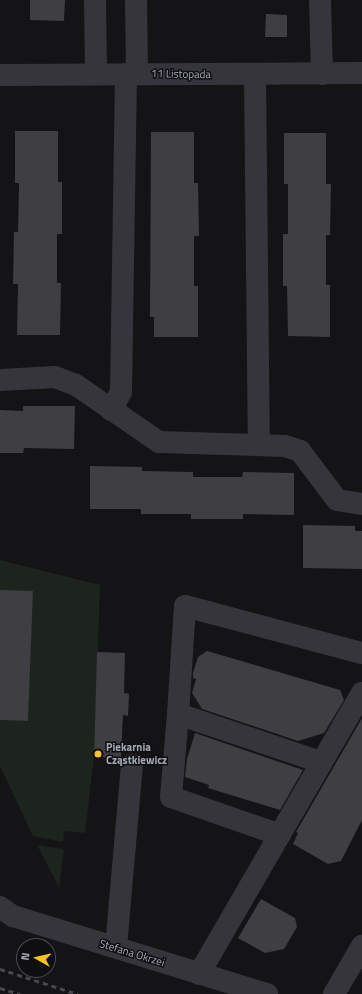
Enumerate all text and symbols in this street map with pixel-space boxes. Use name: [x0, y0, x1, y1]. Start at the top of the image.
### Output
street label: 11 Listopada: [151, 67, 211, 81]
place label: Piekarnia Cząstkiewicz: [106, 741, 167, 767]
marker: Piekarnia Cząstkiewicz: [93, 749, 103, 759]
street label: Stefana Okrzei: [98, 937, 166, 969]
north arrow: [16, 938, 56, 978]
text: N: [17, 952, 34, 961]

